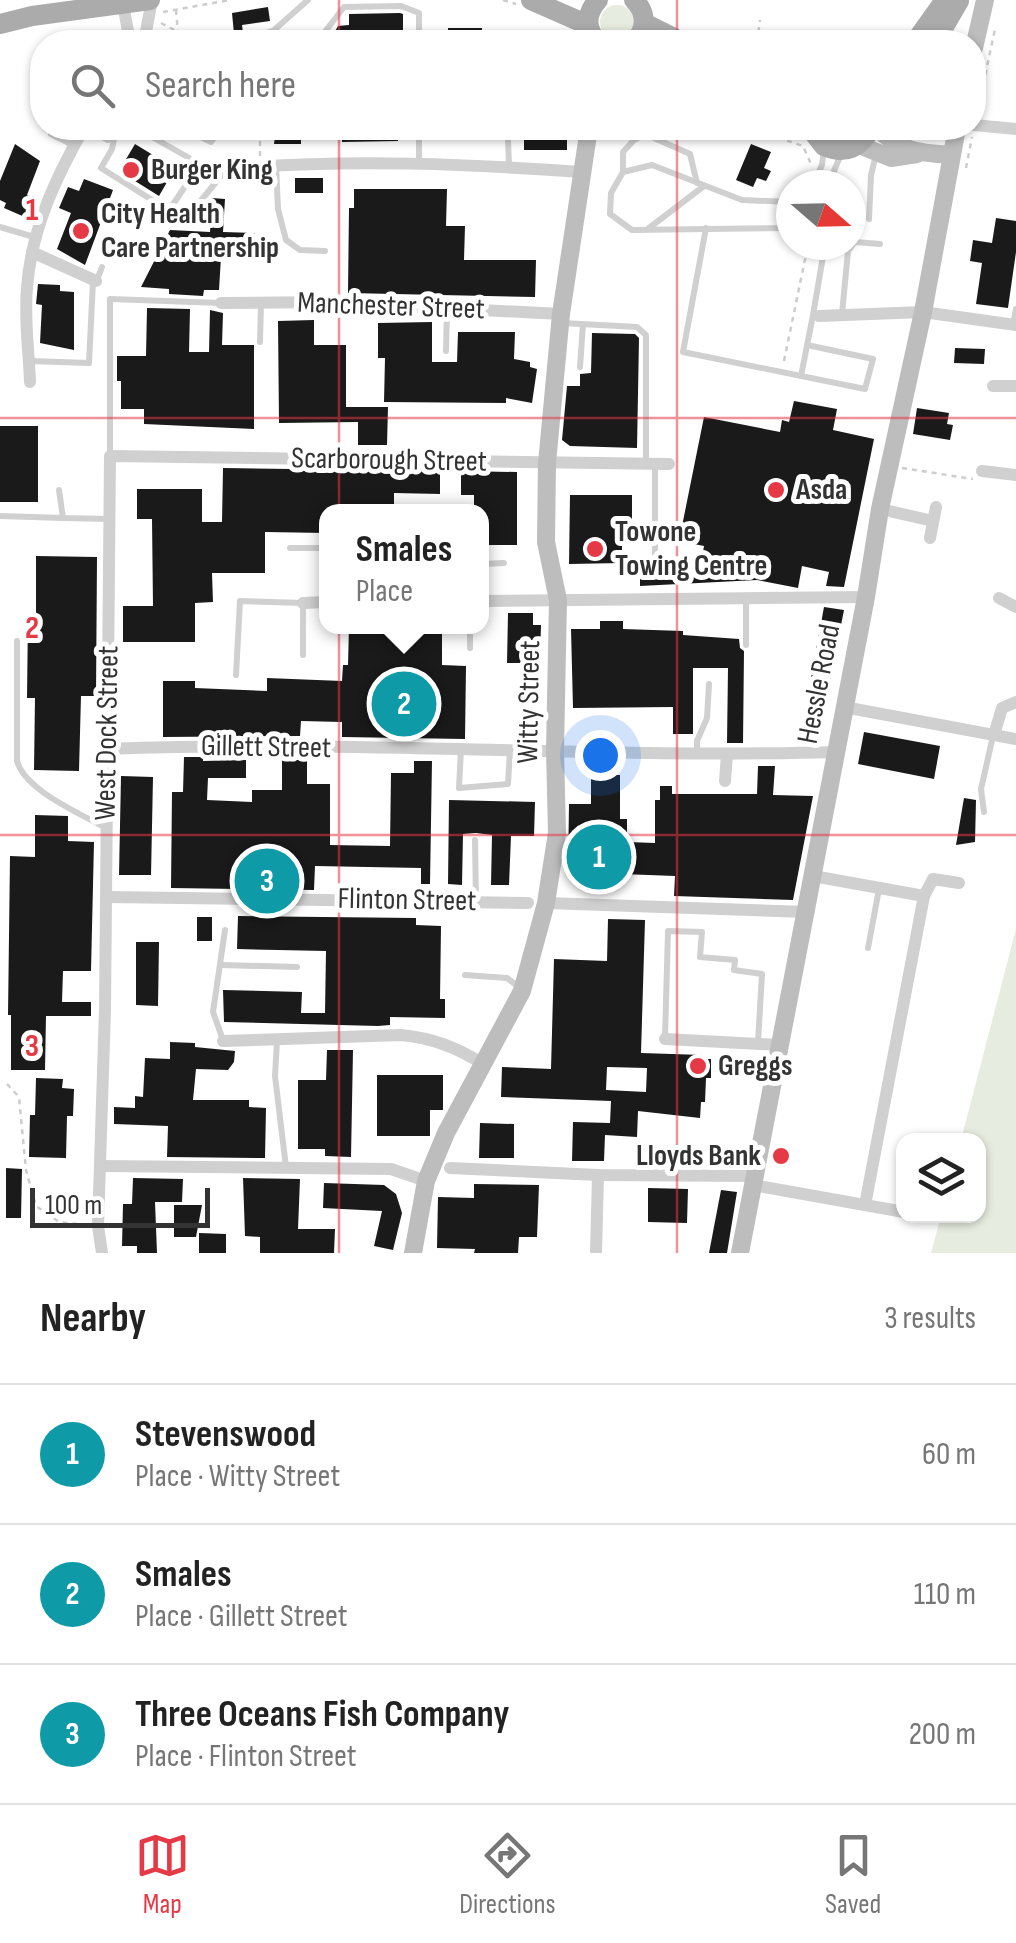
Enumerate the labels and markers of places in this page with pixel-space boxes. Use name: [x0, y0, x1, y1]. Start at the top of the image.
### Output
place label: Burger King: [151, 152, 273, 188]
marker: Burger King: [120, 159, 142, 181]
place label: City Health Care Partnership: [101, 196, 279, 266]
marker: City Health Care Partnership: [70, 220, 92, 242]
place label: Asda: [795, 472, 847, 508]
marker: Asda: [765, 479, 787, 501]
place label: Towone Towing Centre: [615, 514, 767, 584]
marker: Towone Towing Centre: [584, 538, 606, 560]
pin: 2: [372, 666, 436, 742]
pin: 1: [566, 820, 632, 894]
pin: 3: [234, 844, 300, 918]
place label: Greggs: [718, 1048, 793, 1084]
marker: Greggs: [687, 1055, 709, 1077]
place label: Lloyds Bank: [636, 1138, 761, 1174]
marker: Lloyds Bank: [770, 1145, 792, 1167]

